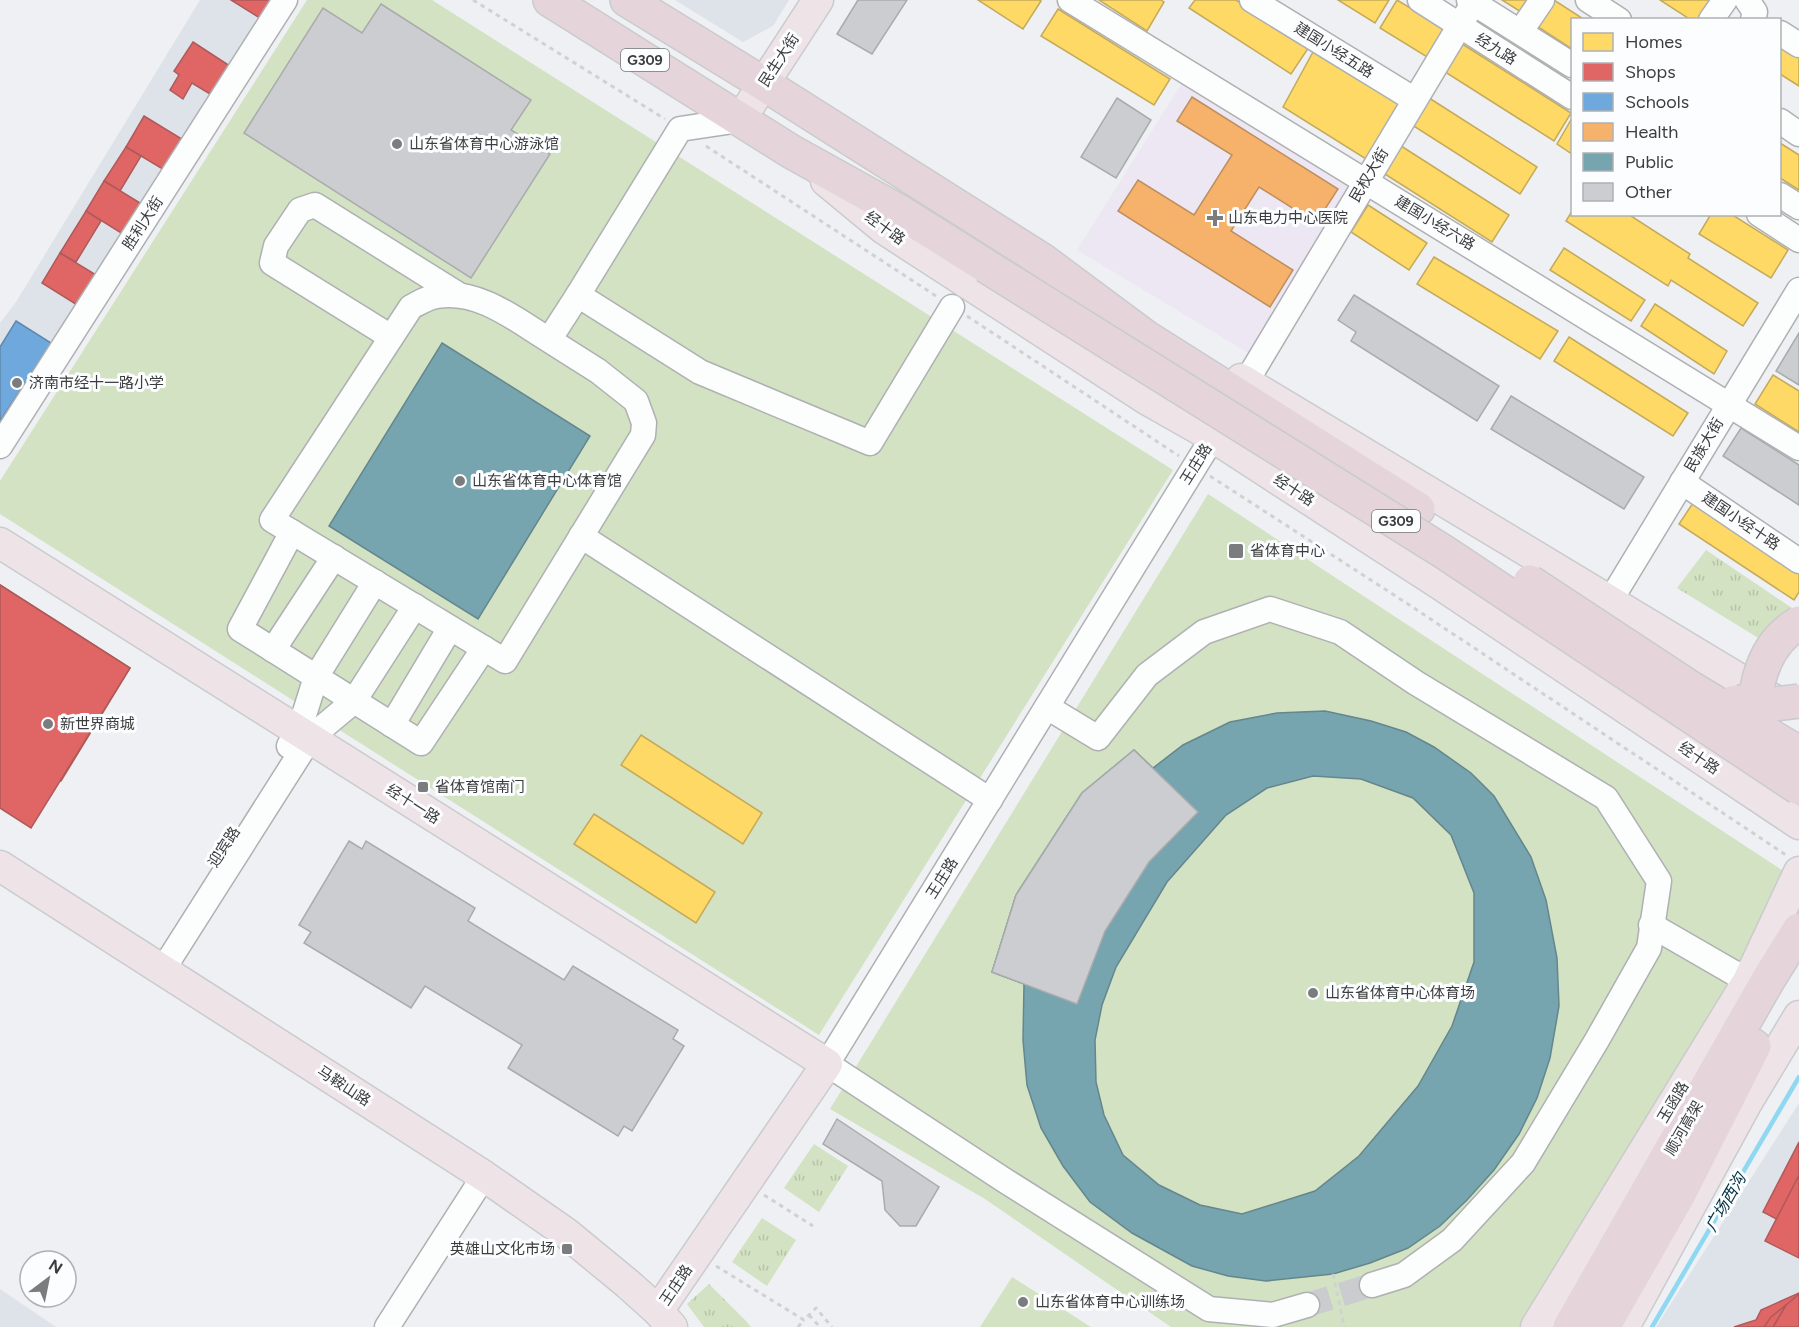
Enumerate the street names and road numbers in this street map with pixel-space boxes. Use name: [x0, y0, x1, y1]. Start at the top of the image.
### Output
street label: 建国小经五路: [1291, 19, 1377, 81]
street label: 经九路: [1472, 29, 1520, 69]
street label: 民生大街: [755, 30, 803, 90]
road number: G309: [621, 49, 669, 71]
street label: 民权大街: [1346, 145, 1392, 205]
street label: 建国小经六路: [1392, 192, 1478, 254]
street label: 胜利大街: [119, 193, 167, 253]
street label: 经十路: [862, 207, 908, 249]
street label: 民族大街: [1681, 415, 1727, 475]
street label: 王庄路: [1176, 440, 1216, 488]
street label: 经十路: [1270, 470, 1318, 510]
street label: 建国小经十路: [1699, 488, 1783, 554]
road number: G309: [1372, 510, 1420, 532]
street label: 经十路: [1675, 738, 1723, 778]
street label: 经十一路: [383, 780, 443, 828]
street label: 迎宾路: [204, 823, 244, 871]
street label: 王庄路: [922, 854, 962, 902]
street label: 马鞍山路: [314, 1062, 374, 1110]
street label: 玉函路: [1654, 1078, 1692, 1126]
street label: 顺河高架: [1661, 1098, 1707, 1158]
street label: 王庄路: [656, 1261, 696, 1309]

